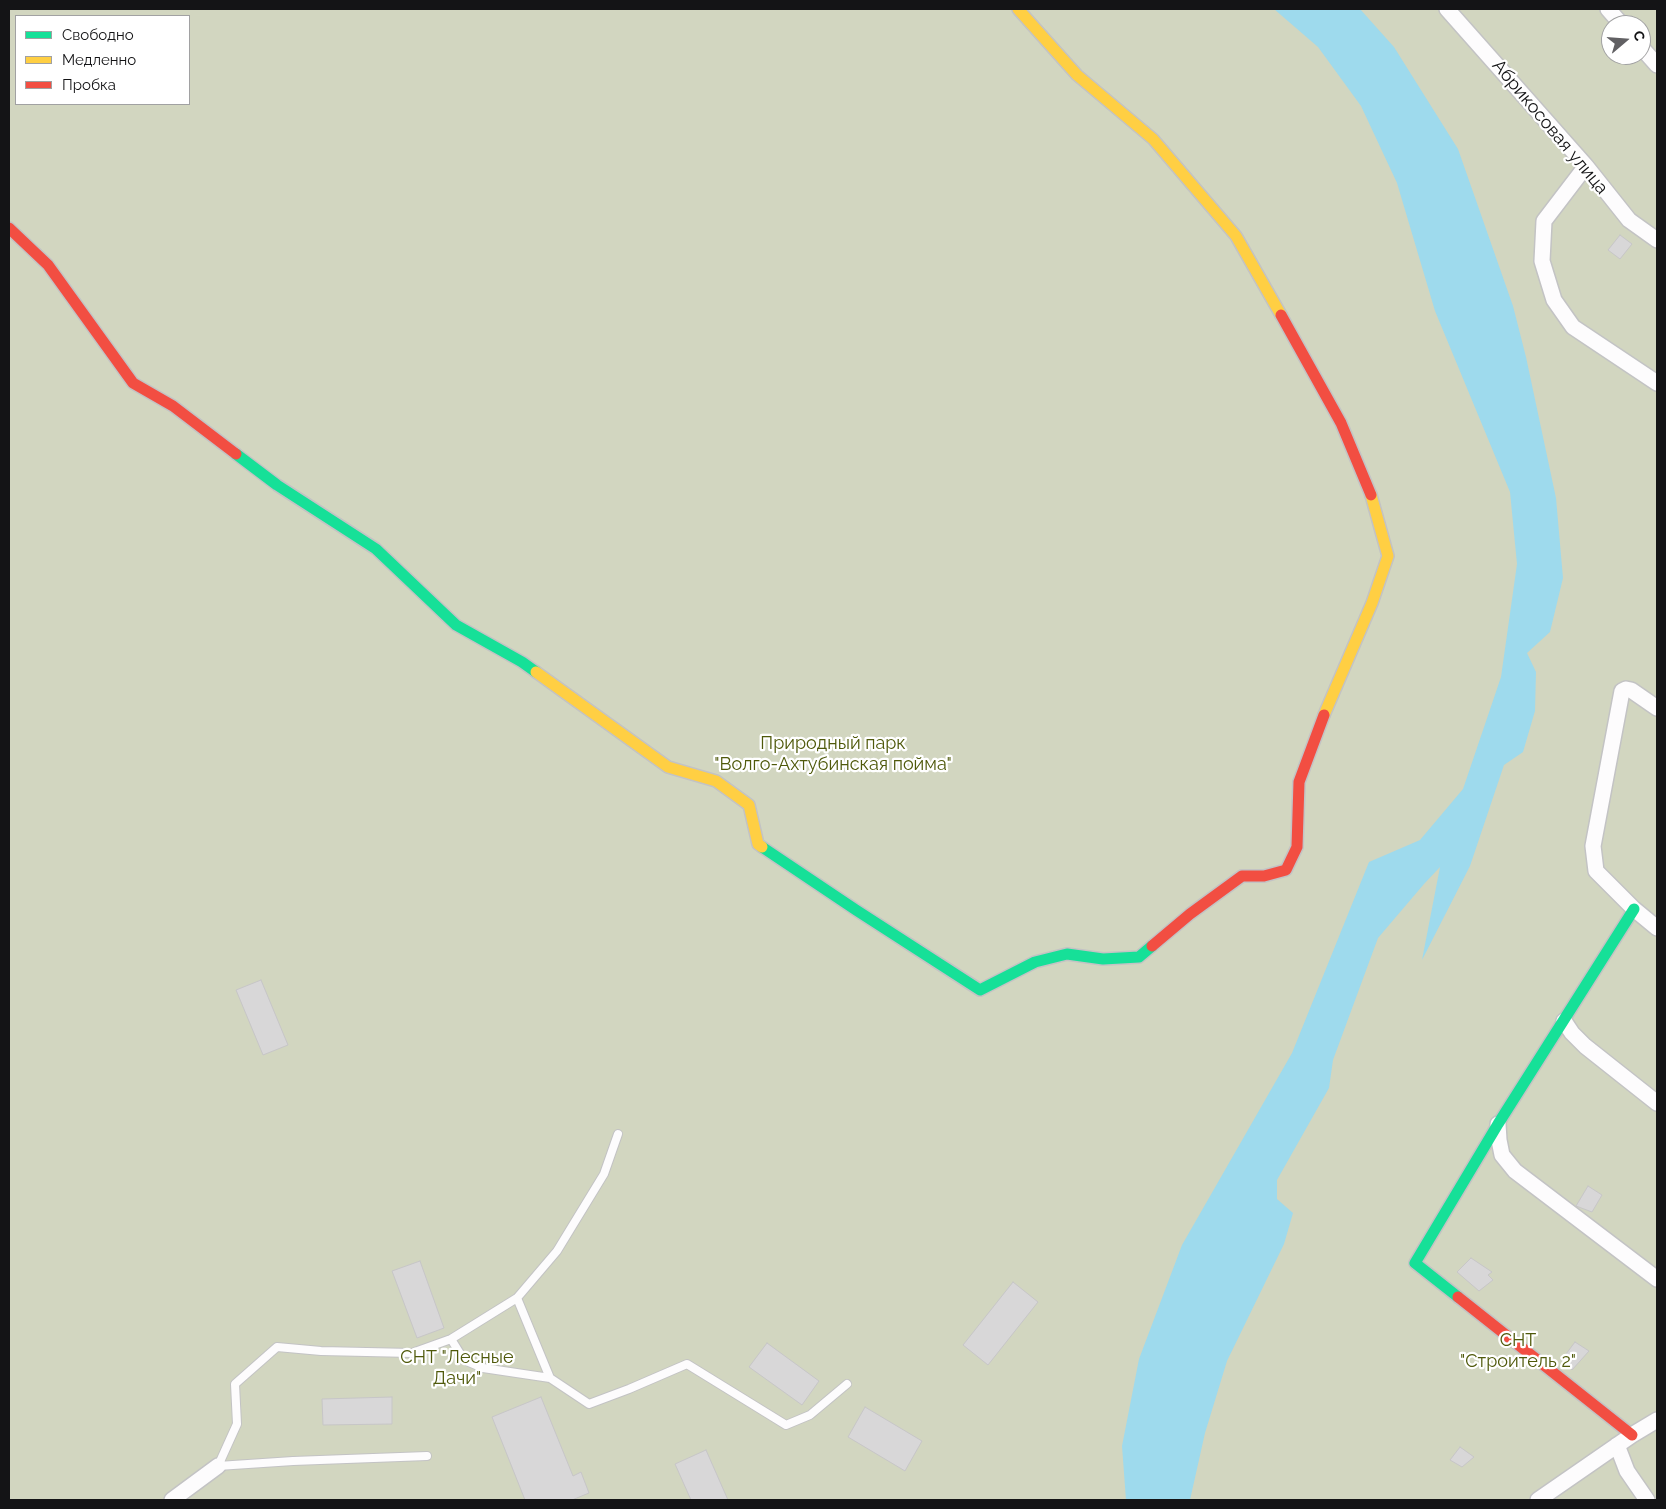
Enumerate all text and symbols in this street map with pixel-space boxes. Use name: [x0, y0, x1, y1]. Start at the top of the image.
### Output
legend: [15, 15, 190, 105]
north arrow: [1601, 15, 1651, 65]
text: Свободно: [62, 26, 134, 44]
text: С: [1630, 29, 1648, 43]
text: Медленно: [62, 51, 136, 69]
street label: Абрикосовая улица: [1487, 55, 1613, 199]
text: Пробка: [62, 76, 116, 94]
park label: Природный парк "Волго-Ахтубинская пойма": [714, 733, 952, 776]
park label: СНТ "Строитель 2": [1460, 1330, 1576, 1372]
park label: СНТ "Лесные Дачи": [400, 1347, 514, 1390]

